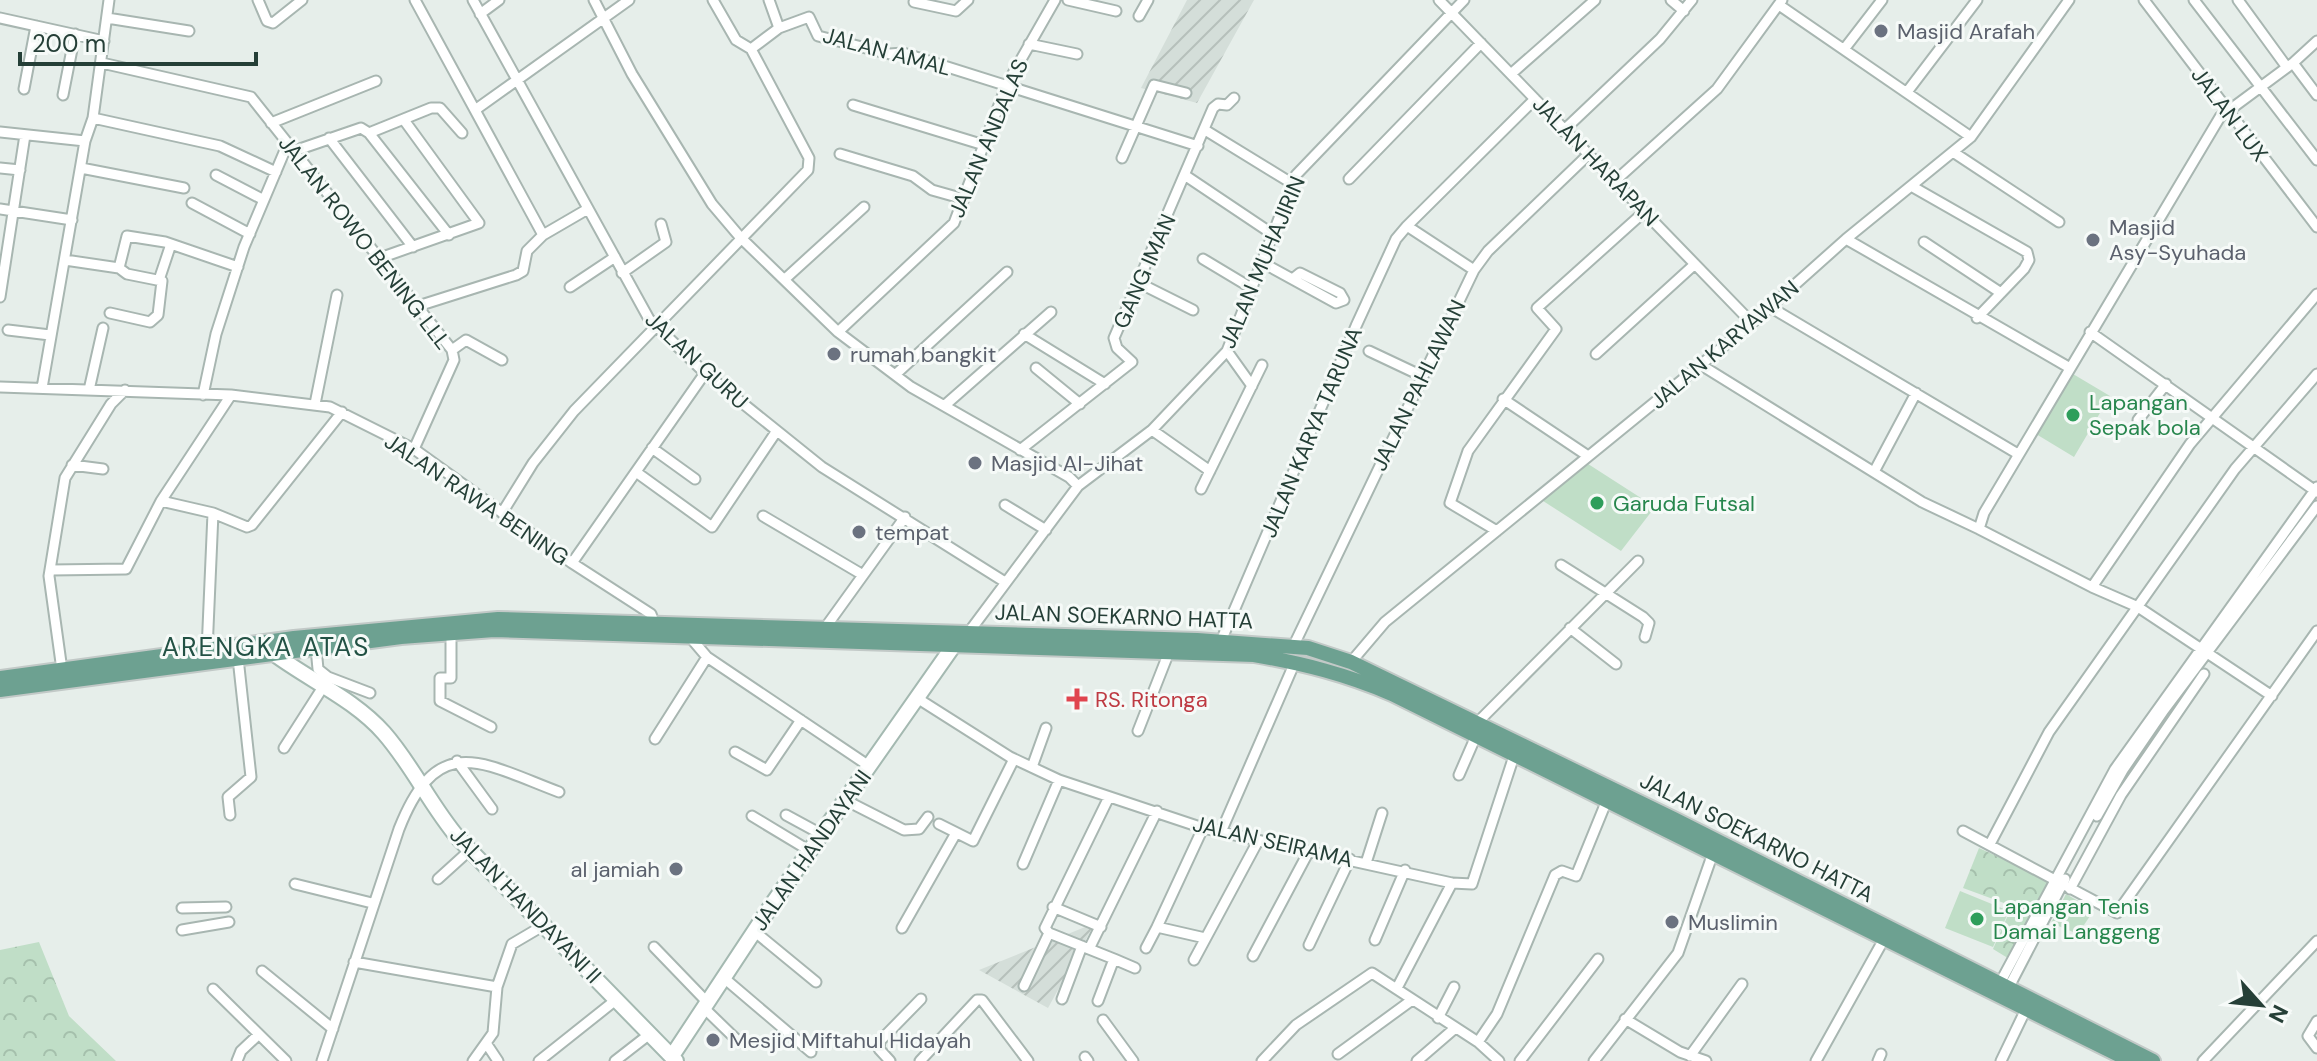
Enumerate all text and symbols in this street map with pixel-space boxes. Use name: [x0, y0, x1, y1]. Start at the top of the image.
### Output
scale bar: [20, 16, 256, 66]
place label: Masjid Arafah: [1897, 17, 2035, 46]
street label: JALAN AMAL: [820, 20, 954, 83]
marker: Masjid Arafah: [1872, 22, 1890, 40]
text: 200 m: [32, 28, 106, 59]
street label: JALAN ANDALAS: [942, 54, 1035, 222]
street label: JALAN LUX: [2185, 61, 2275, 167]
street label: JALAN HARAPAN: [1526, 90, 1665, 233]
street label: JALAN ROWO BENING LLL: [272, 129, 457, 355]
street label: JALAN MUHAJIRIN: [1213, 172, 1312, 353]
street label: GANG IMAN: [1106, 209, 1183, 333]
place label: Masjid Asy-Syuhada: [2109, 213, 2246, 267]
marker: Masjid Asy-Syuhada: [2084, 231, 2102, 249]
street label: JALAN KARYAWAN: [1644, 274, 1805, 415]
street label: JALAN PAHLAWAN: [1364, 295, 1472, 476]
street label: JALAN GURU: [639, 305, 754, 416]
street label: JALAN KARYA TARUNA: [1254, 322, 1369, 542]
place label: rumah bangkit: [850, 340, 996, 369]
marker: rumah bangkit: [825, 345, 843, 363]
place label: Lapangan Sepak bola: [2089, 388, 2201, 442]
marker: Lapangan Sepak bola: [2064, 406, 2082, 424]
street label: JALAN RAWA BENING: [379, 427, 575, 572]
place label: Masjid Al-Jihat: [991, 449, 1143, 478]
marker: Masjid Al-Jihat: [966, 454, 984, 472]
place label: Garuda Futsal: [1613, 489, 1755, 518]
marker: Garuda Futsal: [1588, 494, 1606, 512]
place label: tempat: [875, 518, 949, 547]
marker: tempat: [850, 523, 868, 541]
street label: JALAN SOEKARNO HATTA: [994, 597, 1254, 636]
district label: ARENGKA ATAS: [162, 630, 370, 664]
place label: RS. Ritonga: [1095, 685, 1208, 714]
marker: RS. Ritonga: [1066, 688, 1088, 710]
street label: JALAN HANDAYANI: [745, 764, 878, 936]
street label: JALAN SOEKARNO HATTA: [1635, 766, 1879, 909]
street label: JALAN SEIRAMA: [1190, 809, 1356, 874]
street label: JALAN HANDAYANI II: [444, 821, 608, 990]
place label: al jamiah: [570, 855, 660, 884]
marker: al jamiah: [667, 860, 685, 878]
place label: Lapangan Tenis Damai Langgeng: [1993, 892, 2161, 946]
place label: Muslimin: [1688, 908, 1778, 937]
marker: Lapangan Tenis Damai Langgeng: [1968, 910, 1986, 928]
marker: Muslimin: [1663, 913, 1681, 931]
north arrow: [2221, 965, 2301, 1045]
text: N: [2262, 1000, 2295, 1028]
place label: Mesjid Miftahul Hidayah: [729, 1026, 971, 1055]
marker: Mesjid Miftahul Hidayah: [704, 1031, 722, 1049]

